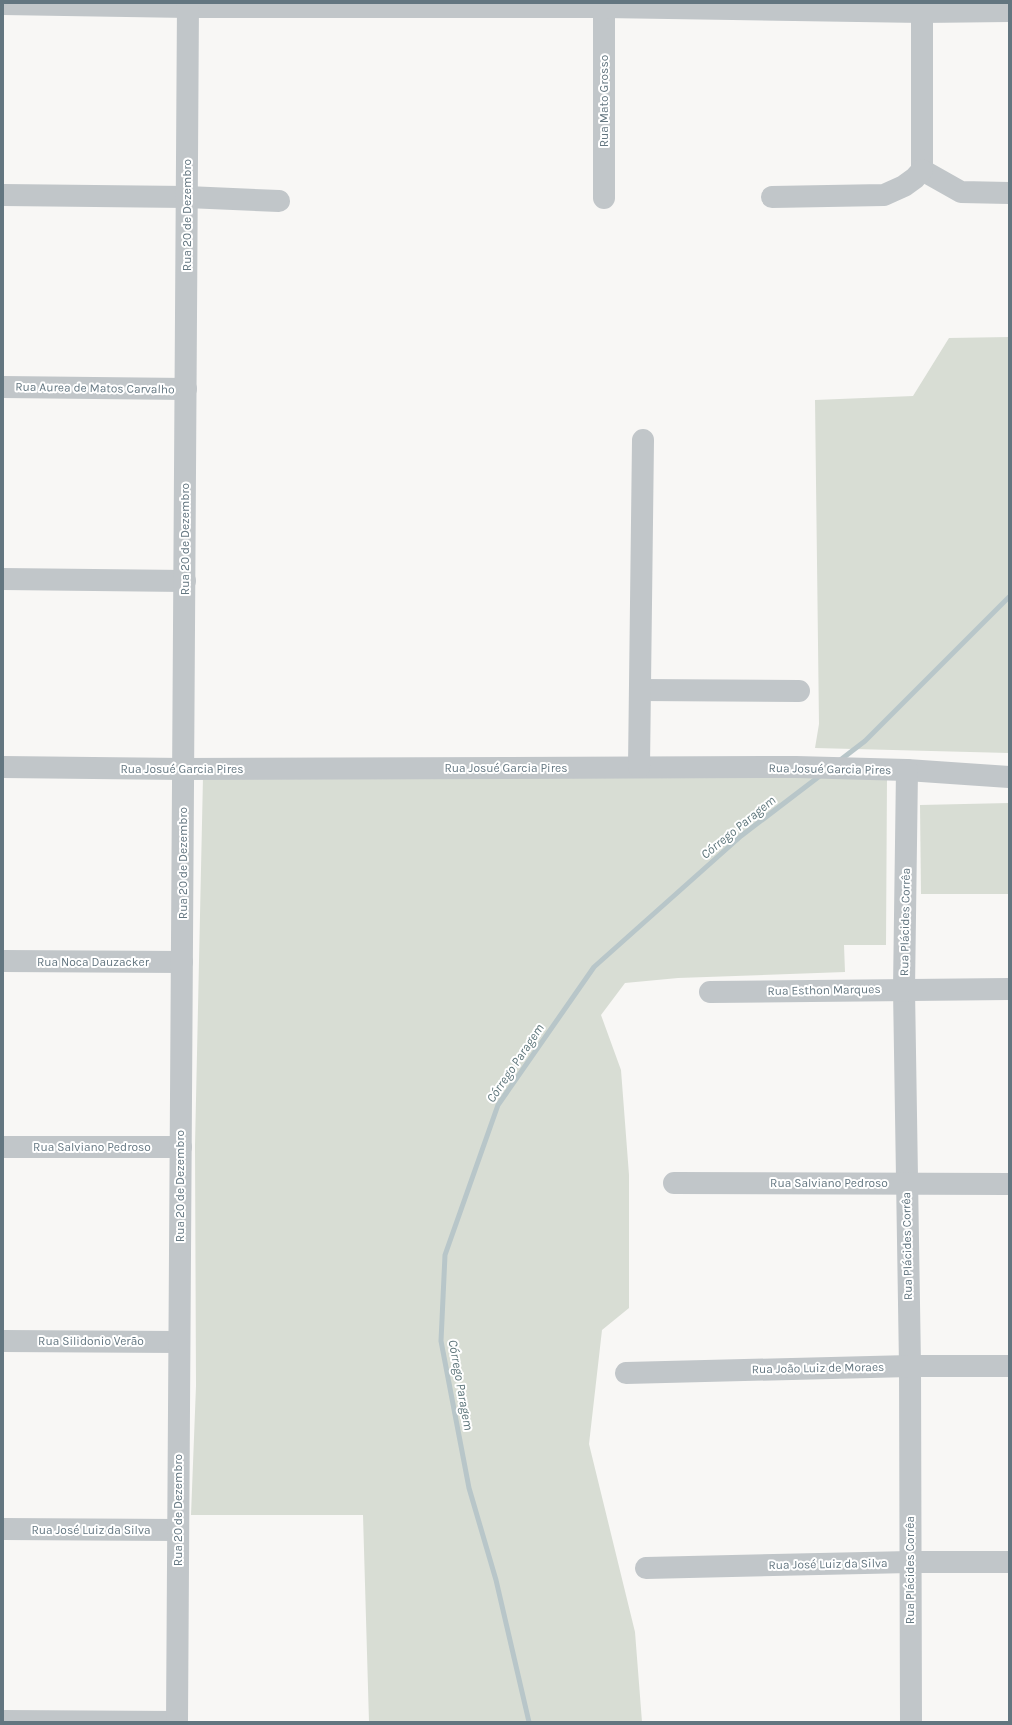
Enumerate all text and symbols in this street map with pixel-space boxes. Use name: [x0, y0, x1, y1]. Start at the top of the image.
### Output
street label: Rua Mato Grosso: [597, 55, 611, 147]
street label: Rua 20 de Dezembro: [180, 159, 194, 271]
street label: Rua Aurea de Matos Carvalho: [15, 380, 175, 396]
street label: Rua 20 de Dezembro: [178, 483, 192, 595]
street label: Rua Josué Garcia Pires: [445, 761, 567, 775]
street label: Rua Josué Garcia Pires: [768, 761, 892, 777]
street label: Rua Josué Garcia Pires: [121, 762, 243, 776]
water label: Córrego Paragem: [698, 792, 778, 862]
street label: Rua 20 de Dezembro: [176, 807, 190, 919]
street label: Rua Plácides Corrêa: [897, 868, 913, 976]
street label: Rua Noca Dauzacker: [37, 955, 150, 969]
street label: Rua Esthon Marques: [767, 982, 881, 998]
water label: Córrego Paragem: [483, 1021, 547, 1105]
street label: Rua 20 de Dezembro: [173, 1130, 187, 1242]
street label: Rua Salviano Pedroso: [33, 1140, 151, 1154]
street label: Rua Salviano Pedroso: [770, 1176, 888, 1190]
street label: Rua Plácides Corrêa: [899, 1192, 915, 1300]
street label: Rua Silidonio Verão: [38, 1334, 144, 1348]
water label: Córrego Paragem: [446, 1338, 476, 1432]
street label: Rua João Luiz de Moraes: [752, 1360, 884, 1376]
street label: Rua 20 de Dezembro: [171, 1454, 185, 1566]
street label: Rua Plácides Corrêa: [903, 1516, 917, 1624]
street label: Rua José Luiz da Silva: [31, 1523, 151, 1537]
street label: Rua José Luiz da Silva: [768, 1556, 888, 1572]

